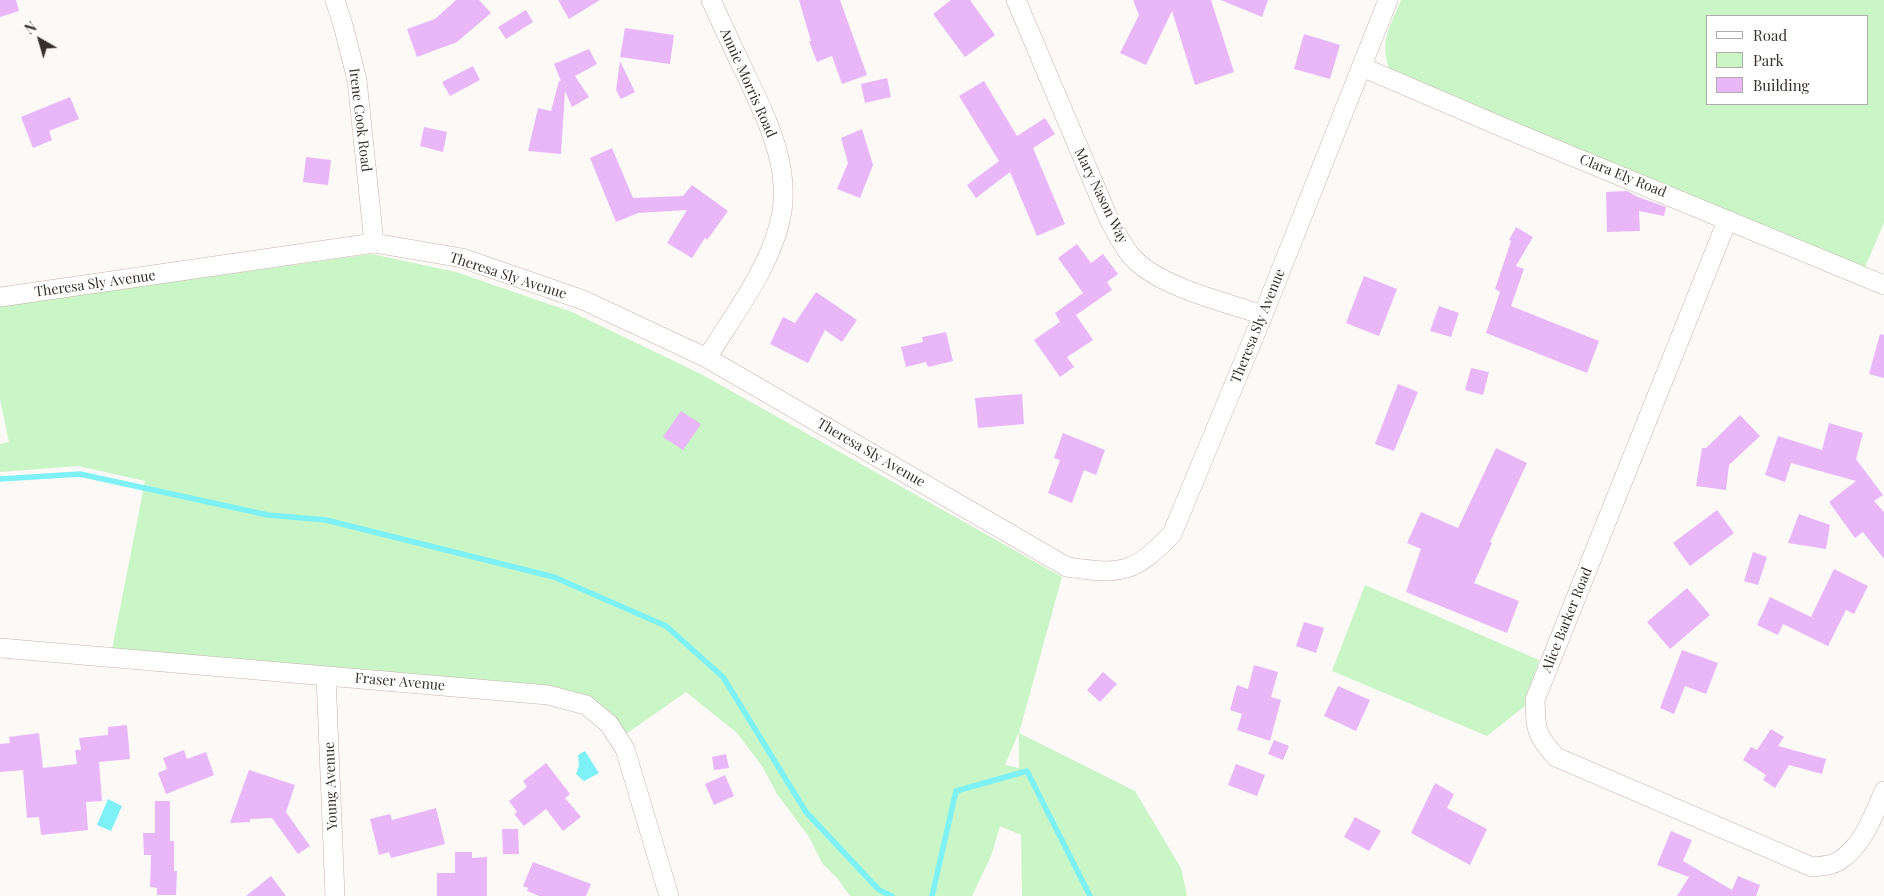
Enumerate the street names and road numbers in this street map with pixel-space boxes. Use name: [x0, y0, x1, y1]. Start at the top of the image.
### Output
street label: Annie Morris Road: [716, 26, 780, 140]
street label: Irene Cook Road: [345, 67, 375, 173]
street label: Mary Nason Way: [1071, 146, 1131, 246]
street label: Clara Ely Road: [1577, 151, 1669, 201]
street label: Theresa Sly Avenue: [447, 249, 569, 303]
street label: Theresa Sly Avenue: [1227, 266, 1289, 386]
street label: Theresa Sly Avenue: [33, 267, 157, 301]
street label: Theresa Sly Avenue: [814, 415, 928, 491]
street label: Alice Barker Road: [1538, 565, 1596, 675]
street label: Fraser Avenue: [354, 670, 446, 694]
street label: Young Avenue: [321, 742, 341, 830]

